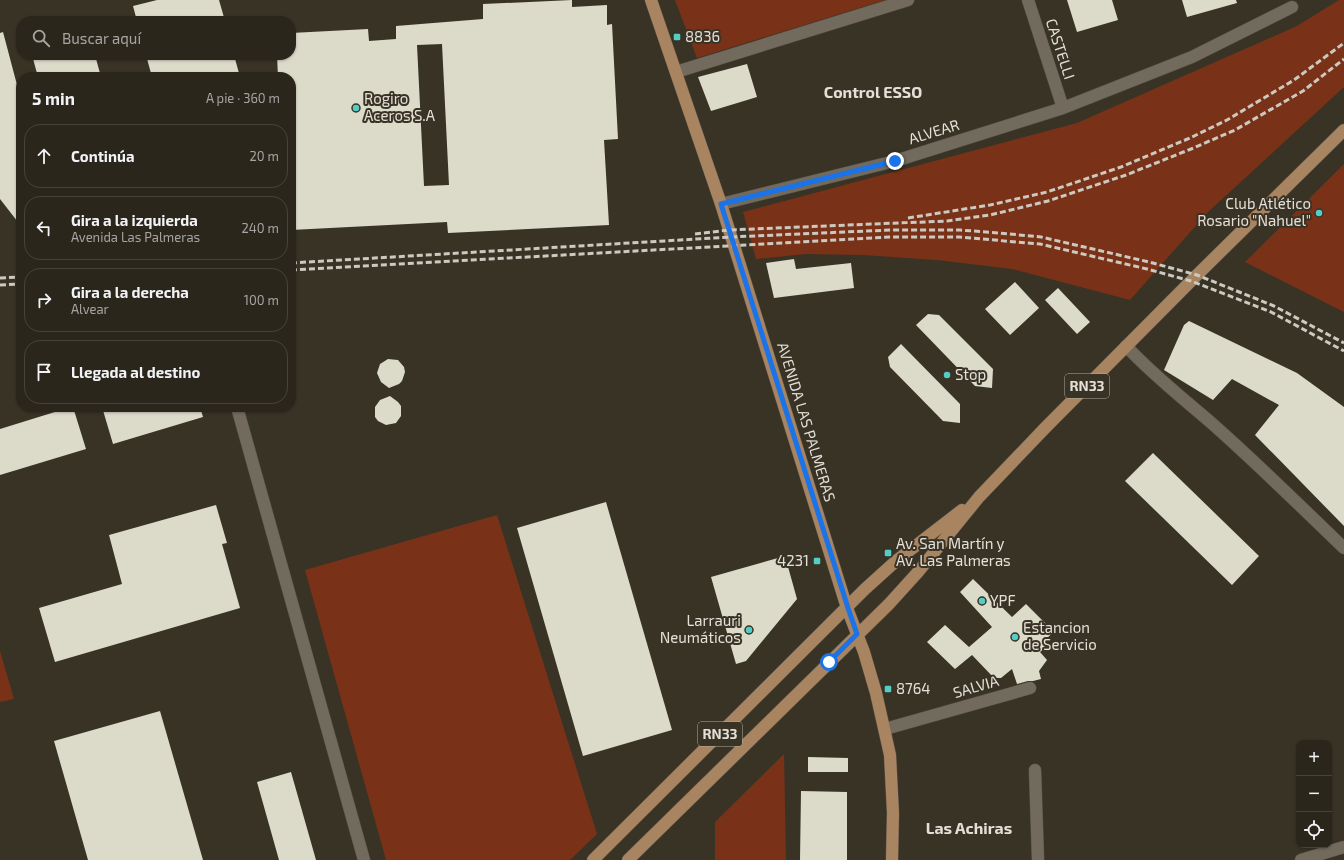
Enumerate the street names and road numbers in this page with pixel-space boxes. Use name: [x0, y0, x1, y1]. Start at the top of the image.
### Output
street label: CASTELLI: [1043, 16, 1079, 81]
street label: ALVEAR: [906, 115, 961, 147]
street label: AVENIDA LAS PALMERAS: [774, 340, 840, 504]
road number: RN33: [1065, 374, 1109, 398]
street label: SALVIA: [951, 671, 1001, 701]
road number: RN33: [698, 722, 742, 746]

